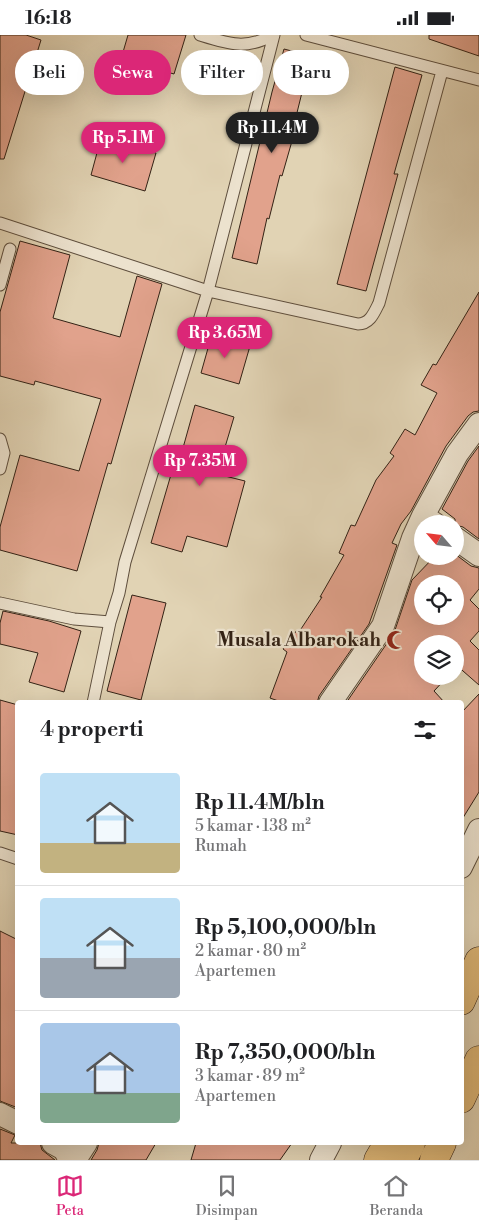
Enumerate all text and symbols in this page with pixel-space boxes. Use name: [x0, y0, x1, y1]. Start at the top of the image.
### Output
text: 16:18: [25, 6, 72, 30]
chip: Beli: [15, 50, 84, 95]
chip: Sewa: [94, 50, 171, 95]
chip: Filter: [181, 50, 263, 95]
chip: Baru: [273, 50, 349, 95]
pin: Rp 11.4M: [220, 111, 324, 154]
text: Rp 11.4M: [237, 118, 307, 138]
pin: Rp 5.1M: [77, 121, 169, 164]
text: Rp 5.1M: [92, 128, 154, 148]
pin: Rp 3.65M: [173, 317, 277, 359]
text: Rp 3.65M: [188, 323, 262, 343]
pin: Rp 7.35M: [148, 445, 252, 487]
text: Rp 7.35M: [164, 451, 236, 471]
north arrow: [414, 515, 464, 565]
map controls: [414, 515, 464, 685]
button: locate: [414, 575, 464, 625]
place label: Musala Albarokah: [217, 628, 381, 652]
mosque icon: Musala Albarokah: [385, 629, 407, 651]
button: layers: [414, 635, 464, 685]
icon: filters: [411, 716, 439, 744]
text: 4 properti: [40, 717, 143, 743]
text: Rp 11.4M/bln: [195, 790, 325, 816]
icon: home: [80, 793, 140, 853]
text: 5 kamar · 138 m²: [195, 816, 311, 836]
text: Rumah: [195, 836, 247, 856]
text: Rp 5,100,000/bln: [195, 915, 376, 941]
icon: home: [80, 918, 140, 978]
text: 2 kamar · 80 m²: [195, 941, 306, 961]
text: Apartemen: [195, 961, 276, 981]
text: Rp 7,350,000/bln: [195, 1040, 375, 1066]
icon: home: [80, 1043, 140, 1103]
text: 3 kamar · 89 m²: [195, 1066, 305, 1086]
text: Apartemen: [195, 1086, 276, 1106]
tab: Peta: [56, 1172, 84, 1220]
tab: Disimpan: [196, 1172, 258, 1220]
tab: Beranda: [370, 1172, 423, 1220]

